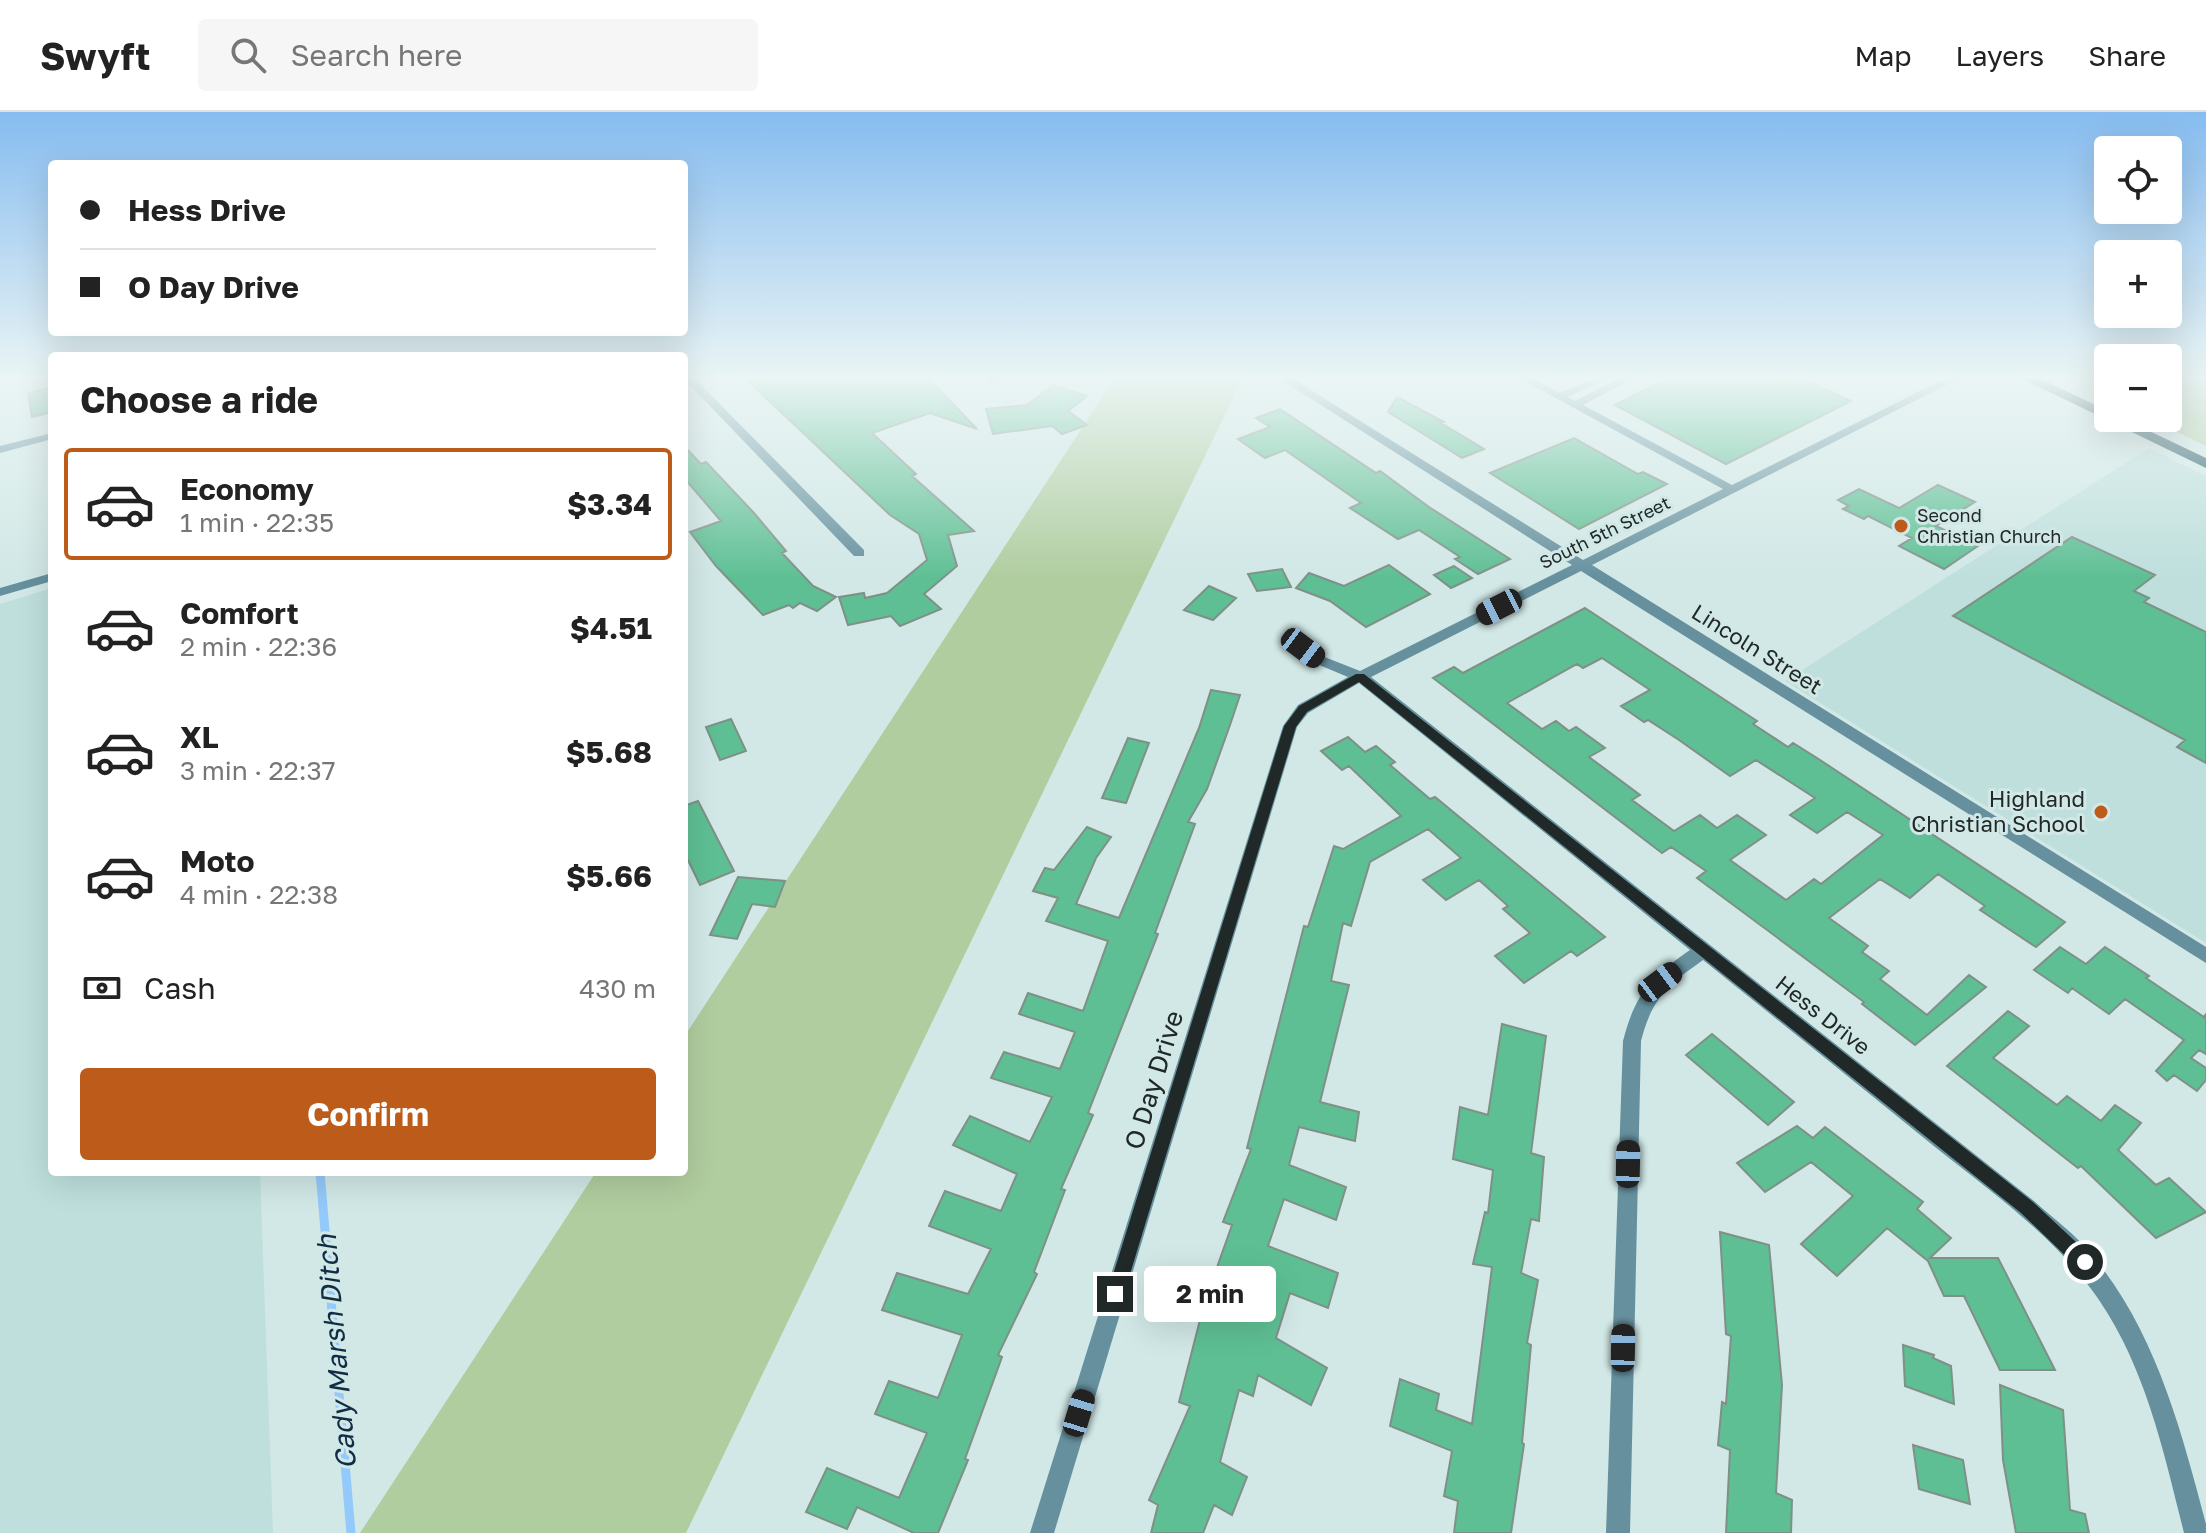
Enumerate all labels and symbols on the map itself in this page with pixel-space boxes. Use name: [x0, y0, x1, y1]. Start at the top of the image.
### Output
street label: South 5th Street: [1536, 491, 1673, 573]
place label: Second Christian Church: [1917, 504, 2061, 547]
marker: Second Christian Church: [1892, 517, 1910, 535]
car: [1472, 585, 1526, 629]
street label: Lincoln Street: [1687, 598, 1827, 699]
car: [1277, 624, 1329, 672]
place label: Highland Christian School: [1911, 785, 2085, 837]
marker: Highland Christian School: [2092, 803, 2110, 821]
car: [1634, 958, 1686, 1006]
street label: Hess Drive: [1771, 969, 1876, 1060]
street label: O Day Drive: [1118, 1007, 1189, 1153]
car: [1616, 1140, 1640, 1188]
water label: Cady Marsh Ditch: [309, 1232, 362, 1471]
route start: [2067, 1244, 2103, 1280]
callout: 2 min: [1143, 1266, 1275, 1322]
route end: [1097, 1276, 1133, 1312]
car: [1611, 1324, 1635, 1372]
car: [1061, 1387, 1097, 1439]

